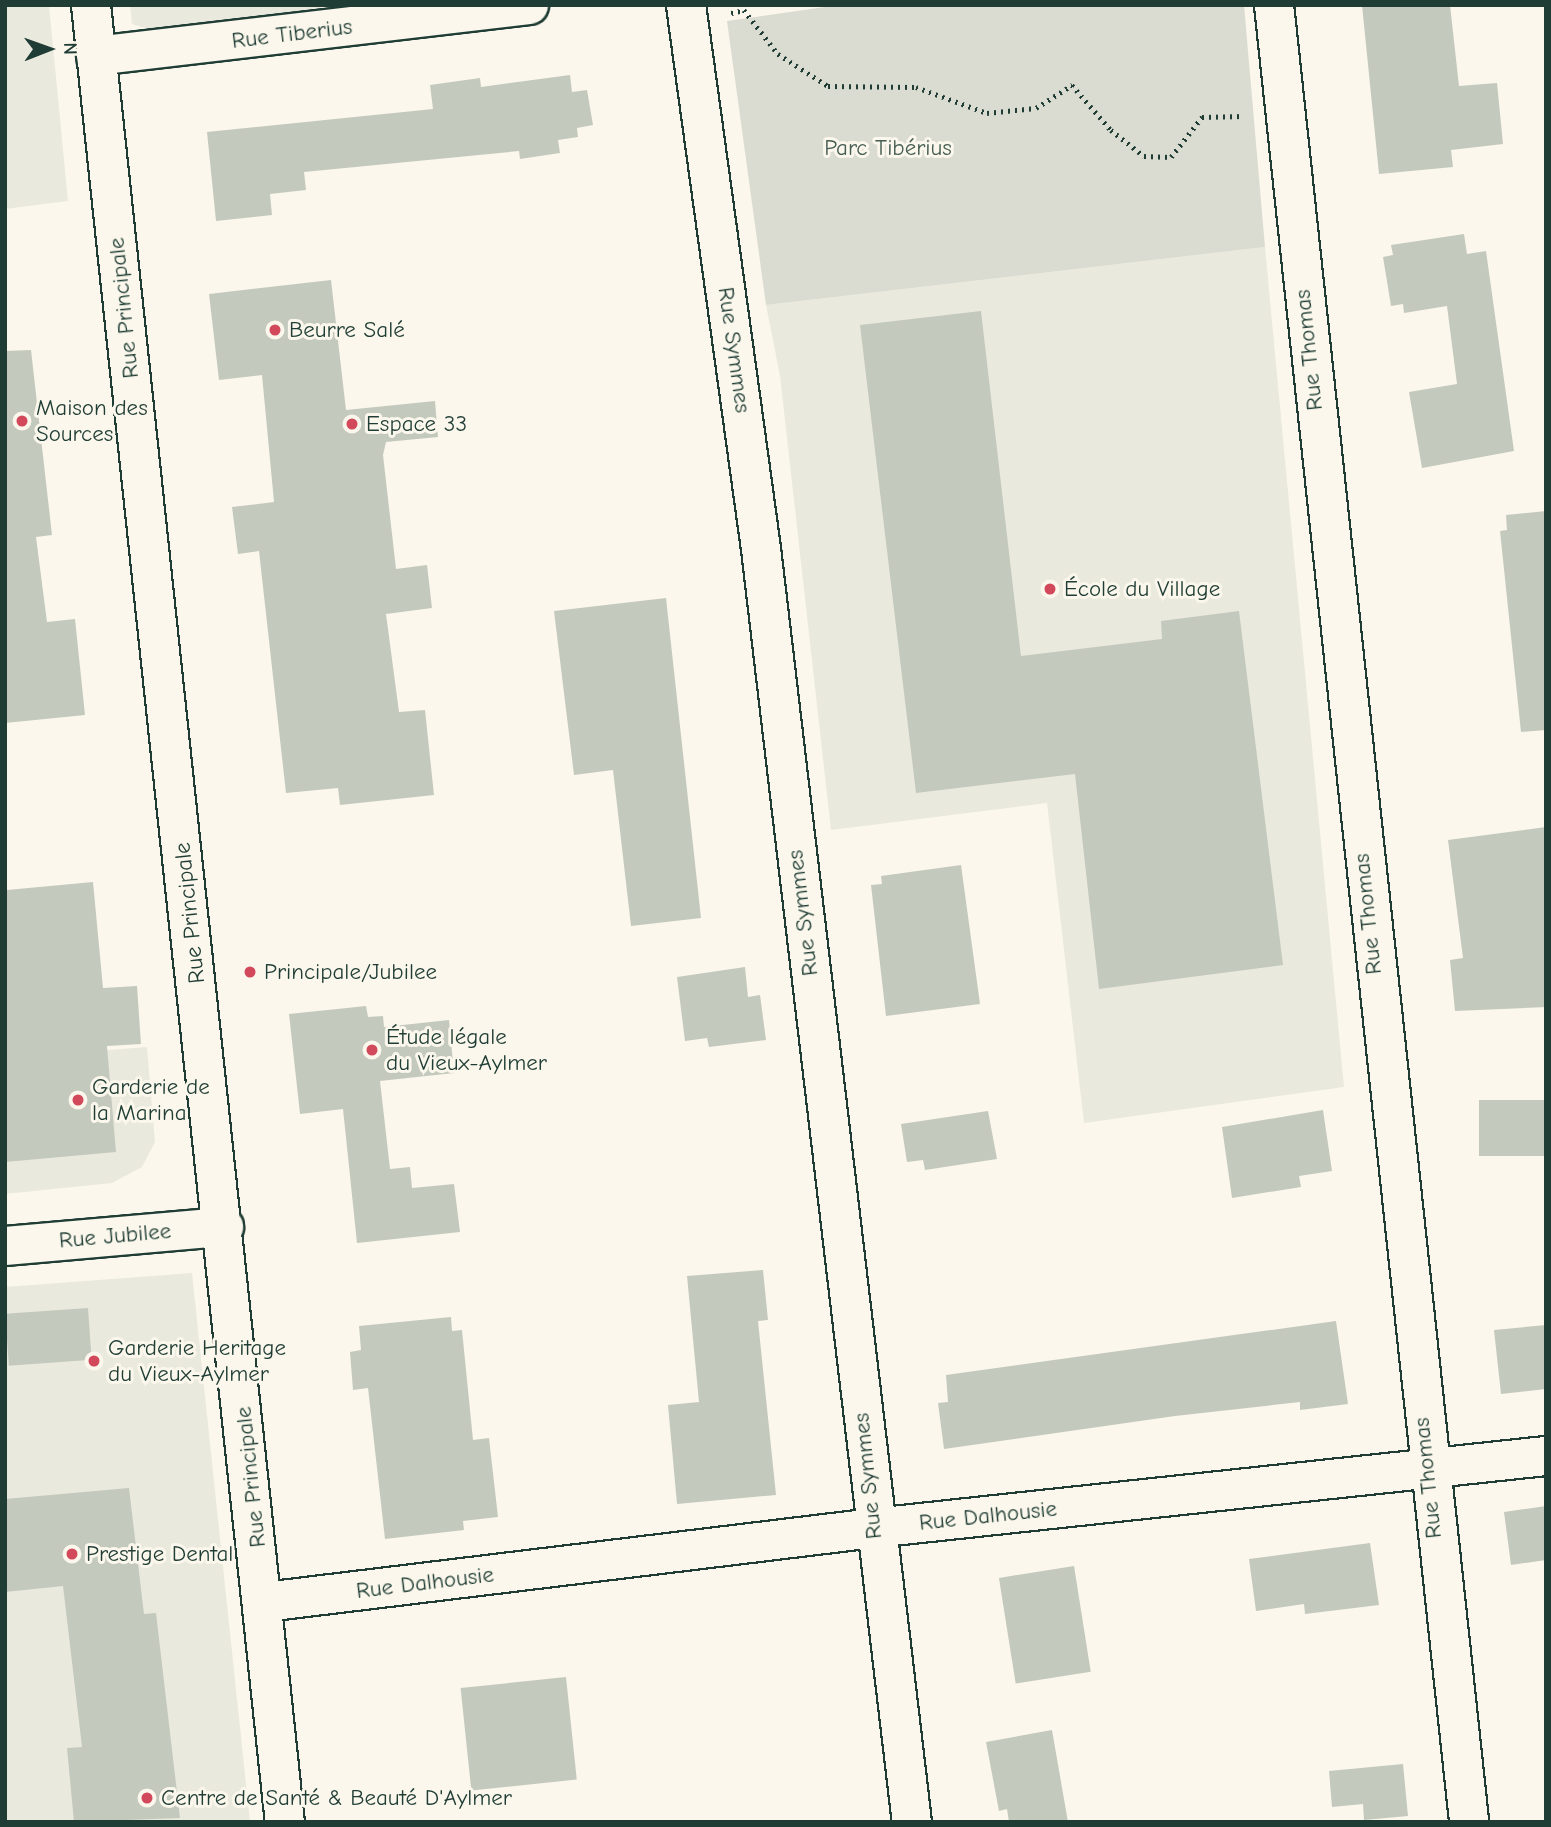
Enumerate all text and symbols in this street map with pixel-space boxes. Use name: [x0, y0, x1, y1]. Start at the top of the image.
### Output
street label: Rue Tiberius: [230, 13, 354, 55]
north arrow: [14, 14, 84, 84]
text: N: [59, 42, 81, 55]
park label: Parc Tibérius: [824, 134, 952, 162]
street label: Rue Principale: [103, 236, 145, 380]
street label: Rue Symmes: [712, 285, 756, 415]
street label: Rue Thomas: [1289, 288, 1329, 412]
place label: Beurre Salé: [289, 316, 405, 344]
marker: Beurre Salé: [267, 322, 283, 338]
place label: Maison des Sources: [36, 394, 148, 448]
place label: Espace 33: [366, 410, 467, 438]
marker: Maison des Sources: [14, 413, 30, 429]
marker: Espace 33: [344, 416, 360, 432]
place label: École du Village: [1064, 575, 1220, 603]
marker: École du Village: [1042, 581, 1058, 597]
street label: Rue Principale: [169, 841, 211, 985]
street label: Rue Symmes: [782, 848, 824, 978]
street label: Rue Thomas: [1348, 852, 1388, 976]
place label: Principale/Jubilee: [264, 958, 437, 986]
marker: Principale/Jubilee: [242, 964, 258, 980]
place label: Étude légale du Vieux-Aylmer: [386, 1023, 547, 1077]
marker: Étude légale du Vieux-Aylmer: [364, 1042, 380, 1058]
place label: Garderie de la Marina: [92, 1073, 210, 1127]
marker: Garderie de la Marina: [70, 1092, 86, 1108]
street label: Rue Jubilee: [58, 1217, 172, 1255]
place label: Garderie Heritage du Vieux-Aylmer: [108, 1334, 286, 1388]
marker: Garderie Heritage du Vieux-Aylmer: [86, 1353, 102, 1369]
street label: Rue Principale: [230, 1405, 272, 1549]
street label: Rue Symmes: [848, 1412, 888, 1540]
street label: Rue Thomas: [1408, 1416, 1448, 1540]
street label: Rue Dalhousie: [918, 1495, 1058, 1537]
place label: Prestige Dental: [86, 1540, 233, 1568]
marker: Prestige Dental: [64, 1546, 80, 1562]
street label: Rue Dalhousie: [355, 1561, 495, 1605]
place label: Centre de Santé & Beauté D'Aylmer: [161, 1784, 512, 1812]
marker: Centre de Santé & Beauté D'Aylmer: [139, 1790, 155, 1806]

